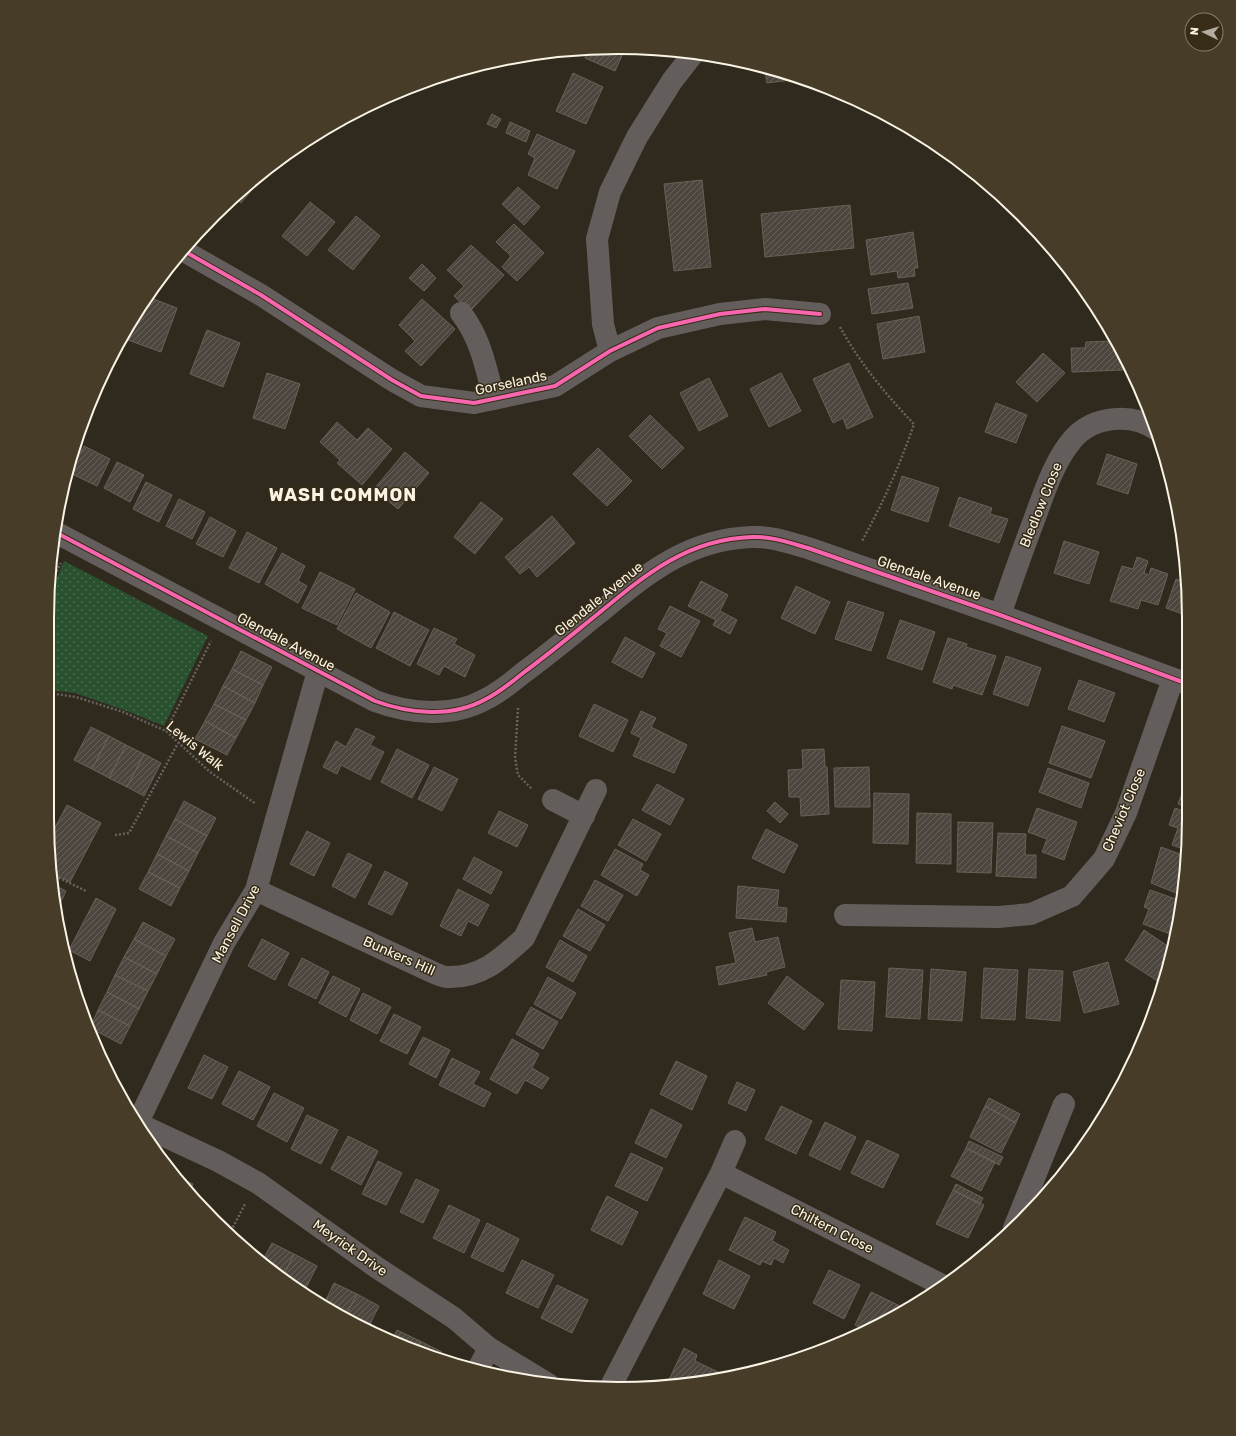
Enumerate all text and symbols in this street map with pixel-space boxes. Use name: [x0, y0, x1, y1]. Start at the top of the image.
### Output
north arrow: [1184, 12, 1224, 52]
text: N: [1188, 27, 1201, 36]
street label: Gorselands: [474, 367, 548, 399]
street label: Bledlow Close: [1016, 460, 1066, 550]
district label: WASH COMMON: [269, 484, 417, 506]
street label: Glendale Avenue: [875, 552, 983, 604]
street label: Glendale Avenue: [551, 558, 647, 640]
street label: Glendale Avenue: [234, 609, 338, 675]
street label: Lewis Walk: [163, 717, 228, 775]
street label: Cheviot Close: [1099, 765, 1149, 854]
street label: Mansell Drive: [208, 882, 264, 966]
street label: Bunkers Hill: [360, 933, 438, 979]
street label: Chiltern Close: [788, 1201, 877, 1257]
street label: Meyrick Drive: [309, 1216, 391, 1280]

